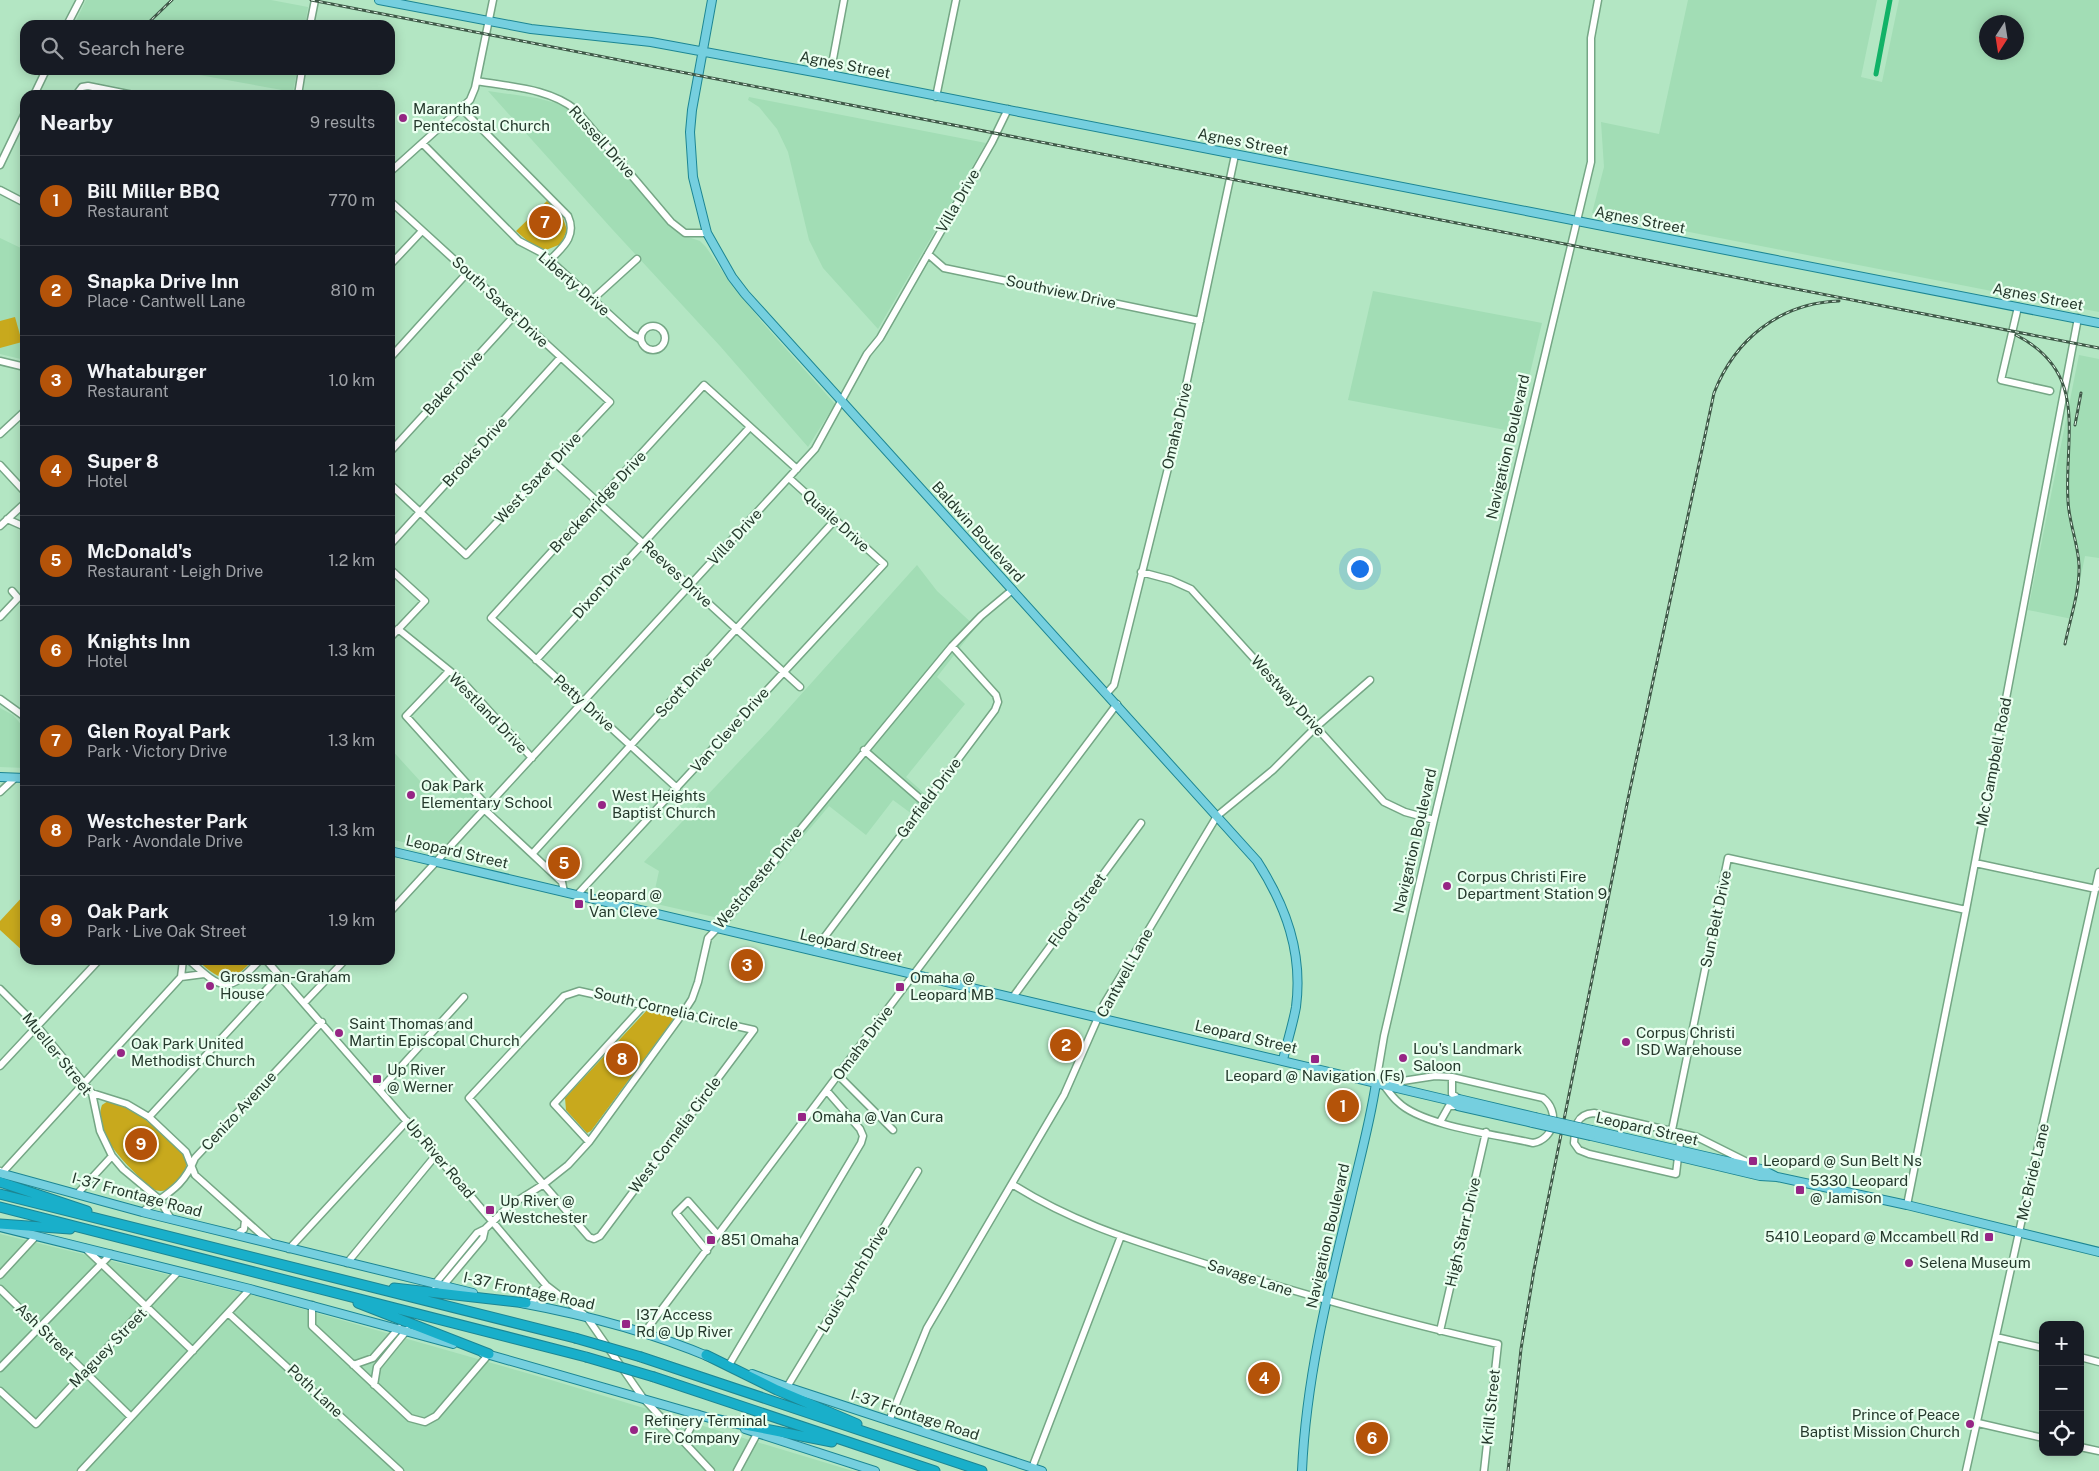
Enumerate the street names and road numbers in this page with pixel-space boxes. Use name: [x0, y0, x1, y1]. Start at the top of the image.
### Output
street label: Agnes Street: [798, 47, 892, 82]
street label: Russell Drive: [566, 102, 639, 181]
street label: Agnes Street: [1196, 124, 1290, 159]
street label: Villa Drive: [933, 166, 983, 236]
street label: Agnes Street: [1593, 202, 1687, 237]
street label: Liberty Drive: [535, 248, 613, 319]
street label: South Saxet Drive: [449, 253, 552, 351]
street label: Southview Drive: [1004, 272, 1118, 312]
street label: Agnes Street: [1991, 279, 2085, 314]
street label: Baker Drive: [419, 347, 486, 418]
street label: Navigation Boulevard: [1483, 373, 1532, 521]
street label: Omaha Drive: [1158, 381, 1195, 471]
street label: Brooks Drive: [439, 413, 510, 490]
street label: West Saxet Drive: [491, 428, 584, 527]
street label: Breckenridge Drive: [546, 447, 649, 556]
street label: Baldwin Boulevard: [929, 478, 1028, 585]
street label: Quaile Drive: [799, 486, 873, 555]
street label: Villa Drive: [704, 505, 765, 568]
street label: Reeves Drive: [639, 537, 716, 610]
street label: Dixon Drive: [569, 552, 634, 622]
street label: Scott Drive: [652, 652, 716, 721]
street label: Westway Drive: [1248, 652, 1329, 739]
street label: Westland Drive: [446, 669, 531, 756]
street label: Petty Drive: [550, 671, 618, 734]
street label: Van Cleve Drive: [687, 684, 772, 776]
street label: Mc Campbell Road: [1973, 696, 2014, 828]
street label: Garfield Drive: [893, 754, 964, 841]
street label: Navigation Boulevard: [1390, 767, 1439, 915]
street label: Westchester Drive: [710, 823, 805, 932]
street label: Leopard Street: [404, 831, 510, 872]
street label: Sun Belt Drive: [1697, 869, 1734, 969]
street label: Flood Street: [1044, 870, 1109, 950]
street label: Leopard Street: [798, 925, 904, 966]
street label: Cantwell Lane: [1093, 925, 1156, 1020]
street label: South Cornelia Circle: [592, 984, 740, 1033]
street label: Omaha Drive: [829, 1002, 896, 1083]
street label: Mueller Street: [19, 1009, 96, 1098]
street label: Leopard Street: [1193, 1016, 1299, 1057]
street label: Cenizo Avenue: [198, 1068, 280, 1154]
street label: West Cornelia Circle: [625, 1073, 724, 1196]
street label: Leopard Street: [1594, 1108, 1700, 1149]
street label: Up River Road: [402, 1116, 478, 1202]
street label: Mc Bride Lane: [2013, 1122, 2052, 1222]
street label: Navigation Boulevard: [1303, 1162, 1352, 1310]
street label: I-37 Frontage Road: [70, 1169, 204, 1220]
street label: High Starr Drive: [1442, 1175, 1483, 1288]
street label: Louis Lynch Drive: [814, 1222, 891, 1335]
street label: Savage Lane: [1205, 1256, 1295, 1299]
street label: I-37 Frontage Road: [462, 1268, 596, 1313]
street label: Ash Street: [13, 1300, 78, 1364]
street label: Maguey Street: [66, 1305, 150, 1391]
street label: Poth Lane: [284, 1361, 347, 1421]
street label: Krill Street: [1478, 1368, 1503, 1446]
street label: I-37 Frontage Road: [849, 1386, 981, 1443]

